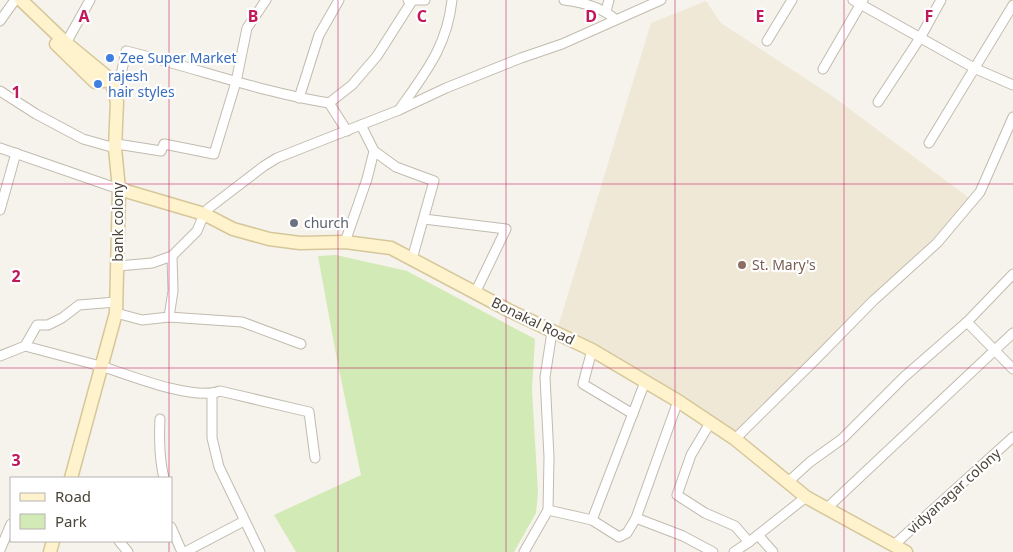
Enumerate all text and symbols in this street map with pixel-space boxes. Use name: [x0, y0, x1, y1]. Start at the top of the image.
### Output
text: A: [78, 5, 90, 27]
text: B: [248, 5, 258, 27]
text: C: [417, 5, 427, 27]
text: D: [585, 5, 597, 27]
text: E: [756, 5, 765, 27]
text: F: [925, 5, 933, 27]
place label: Zee Super Market: [120, 48, 236, 67]
marker: Zee Super Market: [104, 52, 116, 64]
place label: rajesh hair styles: [108, 66, 175, 101]
marker: rajesh hair styles: [92, 78, 104, 90]
text: 1: [11, 81, 21, 103]
street label: bank colony: [108, 181, 127, 262]
place label: church: [304, 213, 349, 232]
marker: church: [288, 217, 300, 229]
place label: St. Mary's: [752, 255, 816, 274]
marker: St. Mary's: [736, 259, 748, 271]
text: 2: [11, 265, 21, 287]
street label: Bonakal Road: [488, 292, 578, 349]
street label: vidyanagar colony: [903, 443, 1005, 538]
text: 3: [11, 449, 21, 471]
legend: [10, 477, 172, 542]
text: Road: [55, 486, 91, 506]
text: Park: [55, 511, 87, 531]

